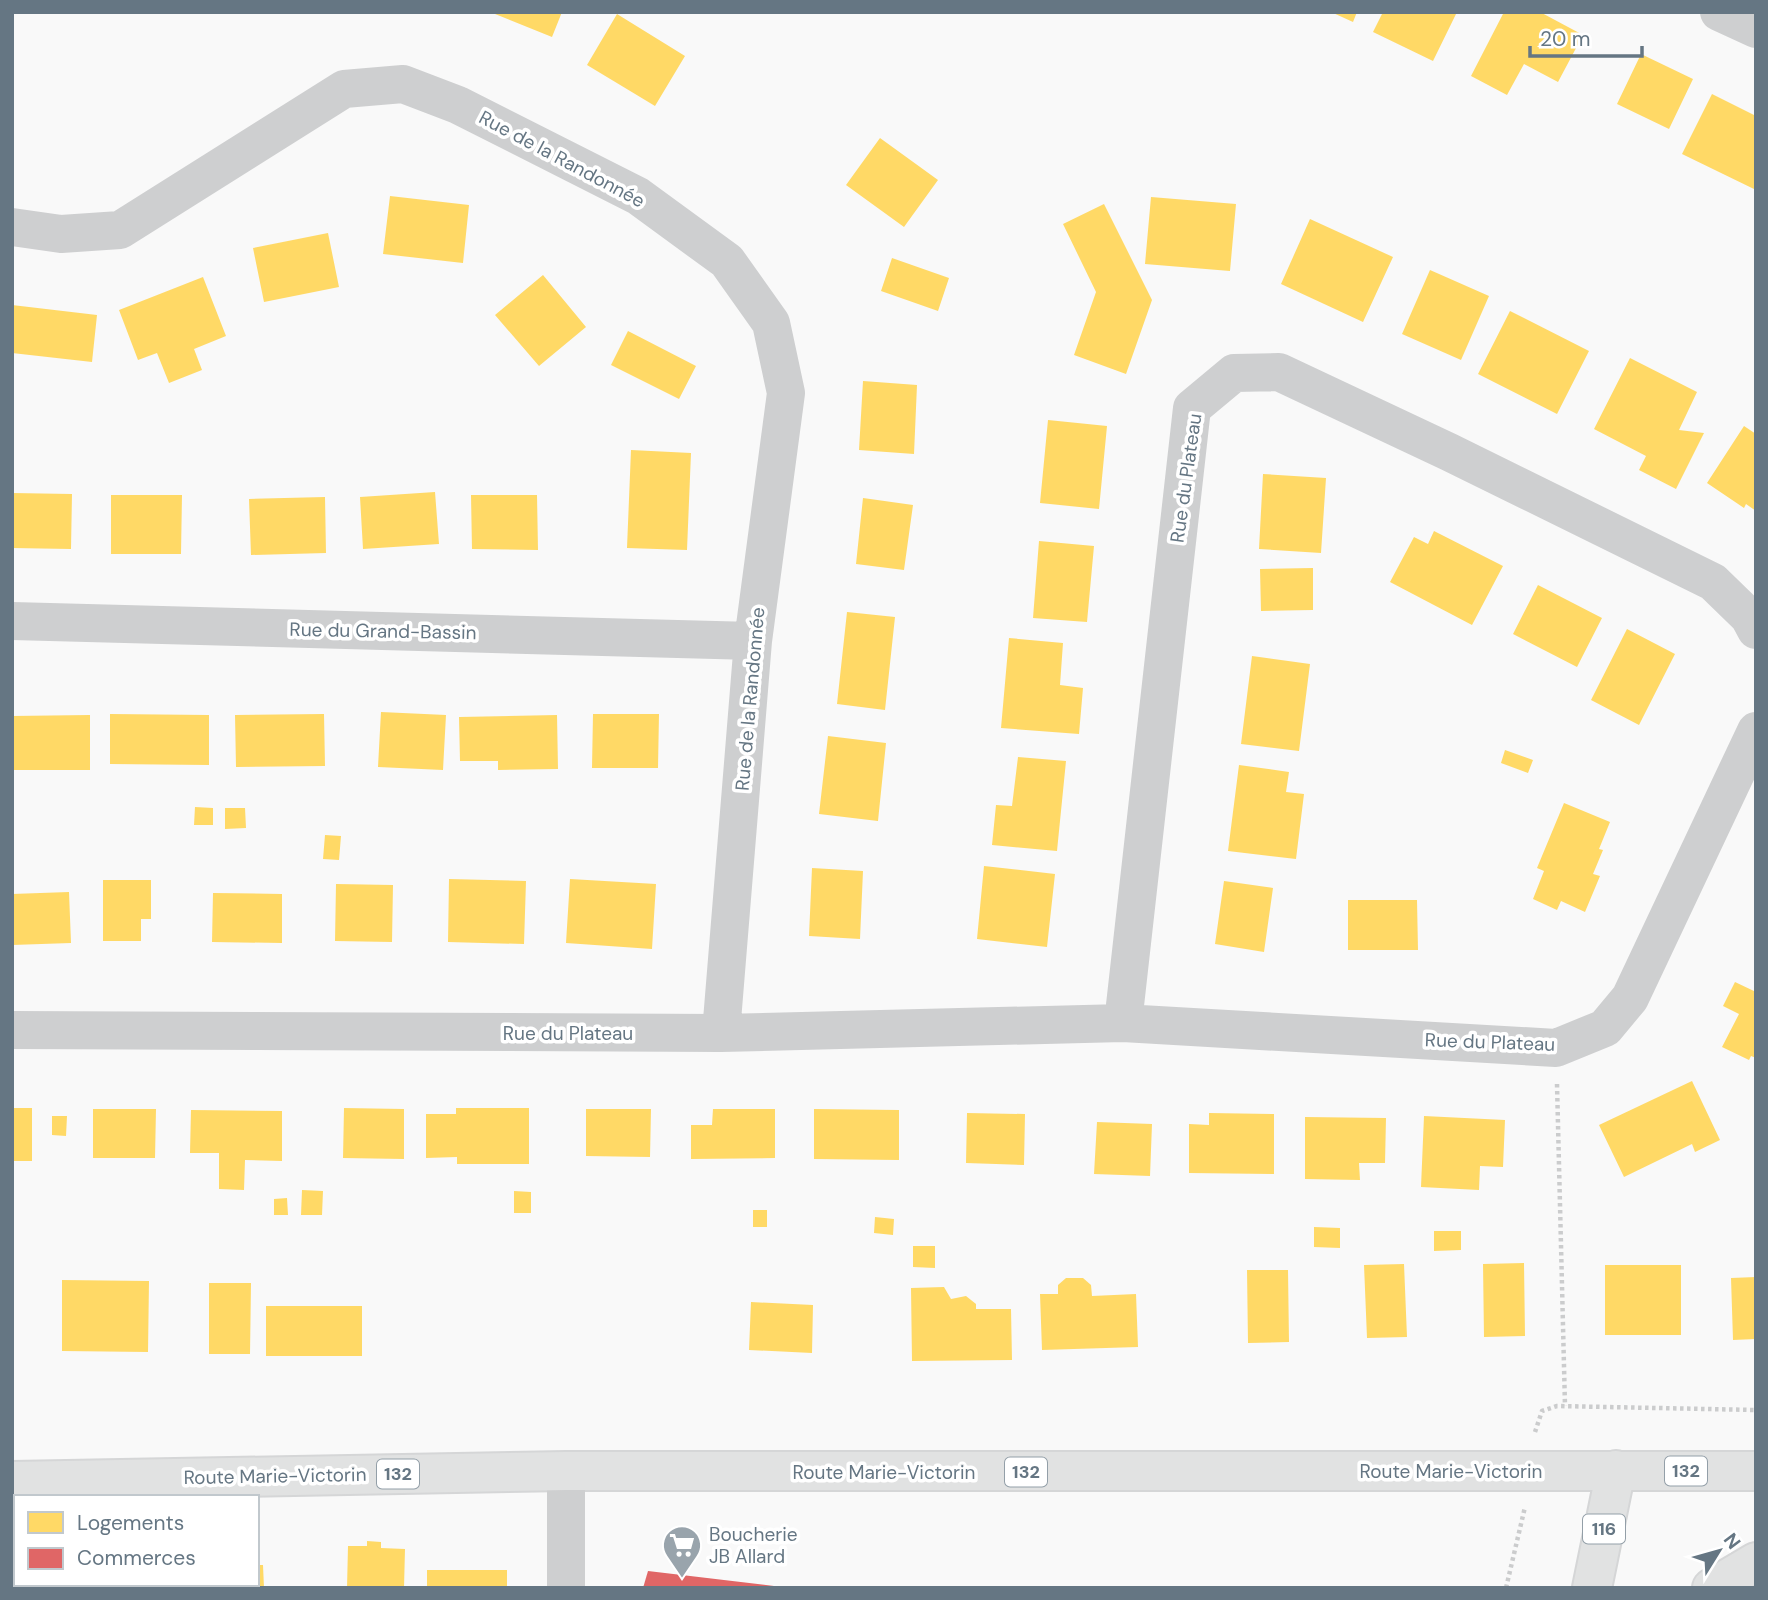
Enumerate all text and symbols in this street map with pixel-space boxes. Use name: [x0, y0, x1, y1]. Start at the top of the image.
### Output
scale bar: [1530, 14, 1642, 58]
text: 20 m: [1540, 25, 1591, 53]
street label: Rue de la Randonnée: [475, 105, 649, 213]
street label: Rue du Plateau: [1165, 412, 1207, 544]
street label: Rue de la Randonnée: [730, 606, 770, 792]
street label: Rue du Grand-Bassin: [289, 617, 477, 645]
street label: Rue du Plateau: [503, 1021, 633, 1046]
street label: Rue du Plateau: [1424, 1027, 1556, 1057]
road number: 132: [1665, 1456, 1707, 1486]
road number: 132: [1005, 1457, 1047, 1486]
street label: Route Marie-Victorin: [1360, 1459, 1542, 1484]
road number: 132: [377, 1460, 419, 1489]
street label: Route Marie-Victorin: [793, 1460, 975, 1485]
street label: Route Marie-Victorin: [183, 1462, 367, 1490]
legend: [14, 1495, 259, 1586]
text: Logements: [77, 1509, 184, 1537]
road number: 116: [1583, 1514, 1625, 1544]
north arrow: [1684, 1516, 1754, 1586]
place label: Boucherie JB Allard: [709, 1522, 798, 1569]
supermarket icon: Boucherie JB Allard: [661, 1524, 703, 1579]
text: N: [1718, 1528, 1746, 1554]
text: Commerces: [77, 1544, 196, 1572]

